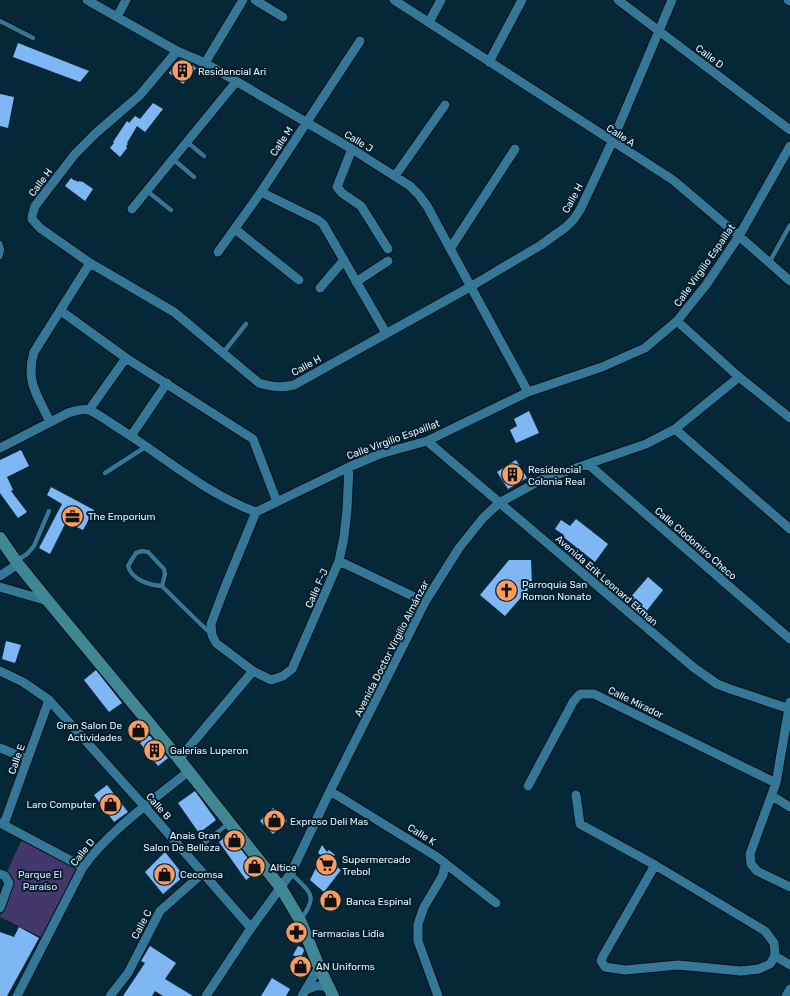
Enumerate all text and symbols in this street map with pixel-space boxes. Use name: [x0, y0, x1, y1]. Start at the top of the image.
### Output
street label: Calle D: [693, 42, 726, 71]
building icon: Residencial Ari: [170, 58, 196, 84]
place label: Residencial Ari: [198, 66, 266, 78]
street label: Calle A: [604, 122, 637, 150]
street label: Calle M: [268, 124, 296, 159]
street label: Calle J: [342, 129, 375, 155]
street label: Calle H: [26, 166, 55, 199]
street label: Calle H: [560, 181, 586, 215]
street label: Calle Virgilio Espaillat: [672, 222, 738, 309]
street label: Calle H: [289, 353, 323, 379]
street label: Calle Virgilio Espaillat: [345, 417, 442, 462]
building icon: Residencial Colonia Real: [499, 462, 525, 488]
place label: Residencial Colonia Real: [528, 464, 585, 488]
office icon: The Emporium: [60, 503, 86, 529]
street label: Calle Clodomiro Checo: [652, 505, 739, 583]
place label: The Emporium: [88, 511, 156, 523]
street label: Avenida Erik Leonard Ekman: [553, 533, 660, 629]
street label: Calle F-J: [303, 567, 331, 610]
church icon: Parroquia San Romon Nonato: [493, 577, 519, 603]
street label: Avenida Doctor Virgilio Almánzar: [352, 578, 432, 718]
place label: Parroquia San Romon Nonato: [522, 579, 591, 603]
street label: Calle Mirador: [606, 684, 665, 722]
shop icon: Gran Salon De Actividades: [125, 718, 151, 744]
place label: Gran Salon De Actividades: [57, 720, 122, 744]
building icon: Galerias Luperon: [142, 737, 168, 763]
street label: Calle E: [6, 743, 28, 776]
place label: Galerias Luperon: [170, 745, 248, 757]
shop icon: Laro Computer: [98, 791, 124, 817]
street label: Calle B: [143, 791, 174, 823]
place label: Laro Computer: [26, 799, 96, 811]
shop icon: Expreso Deli Mas: [261, 808, 287, 834]
place label: Expreso Deli Mas: [290, 816, 368, 828]
street label: Calle K: [405, 822, 438, 848]
shop icon: Anais Gran Salon De Belleza: [222, 828, 248, 854]
place label: Anais Gran Salon De Belleza: [143, 830, 220, 854]
street label: Calle D: [68, 836, 97, 869]
supermarket icon: Supermercado Trebol: [313, 852, 339, 878]
shop icon: Altice: [242, 854, 268, 880]
place label: Supermercado Trebol: [342, 854, 411, 878]
shop icon: Cecomsa: [152, 861, 178, 887]
place label: Altice: [270, 862, 297, 874]
park label: Parque El Paraíso: [18, 869, 62, 893]
place label: Cecomsa: [180, 869, 223, 881]
shop icon: Banca Espinal: [318, 888, 344, 914]
place label: Banca Espinal: [346, 896, 411, 908]
street label: Calle C: [129, 907, 155, 941]
pharmacy icon: Farmacias Lidia: [283, 920, 309, 946]
place label: Farmacias Lidia: [312, 928, 384, 940]
shop icon: AN Uniforms: [288, 953, 314, 979]
place label: AN Uniforms: [316, 961, 375, 973]

